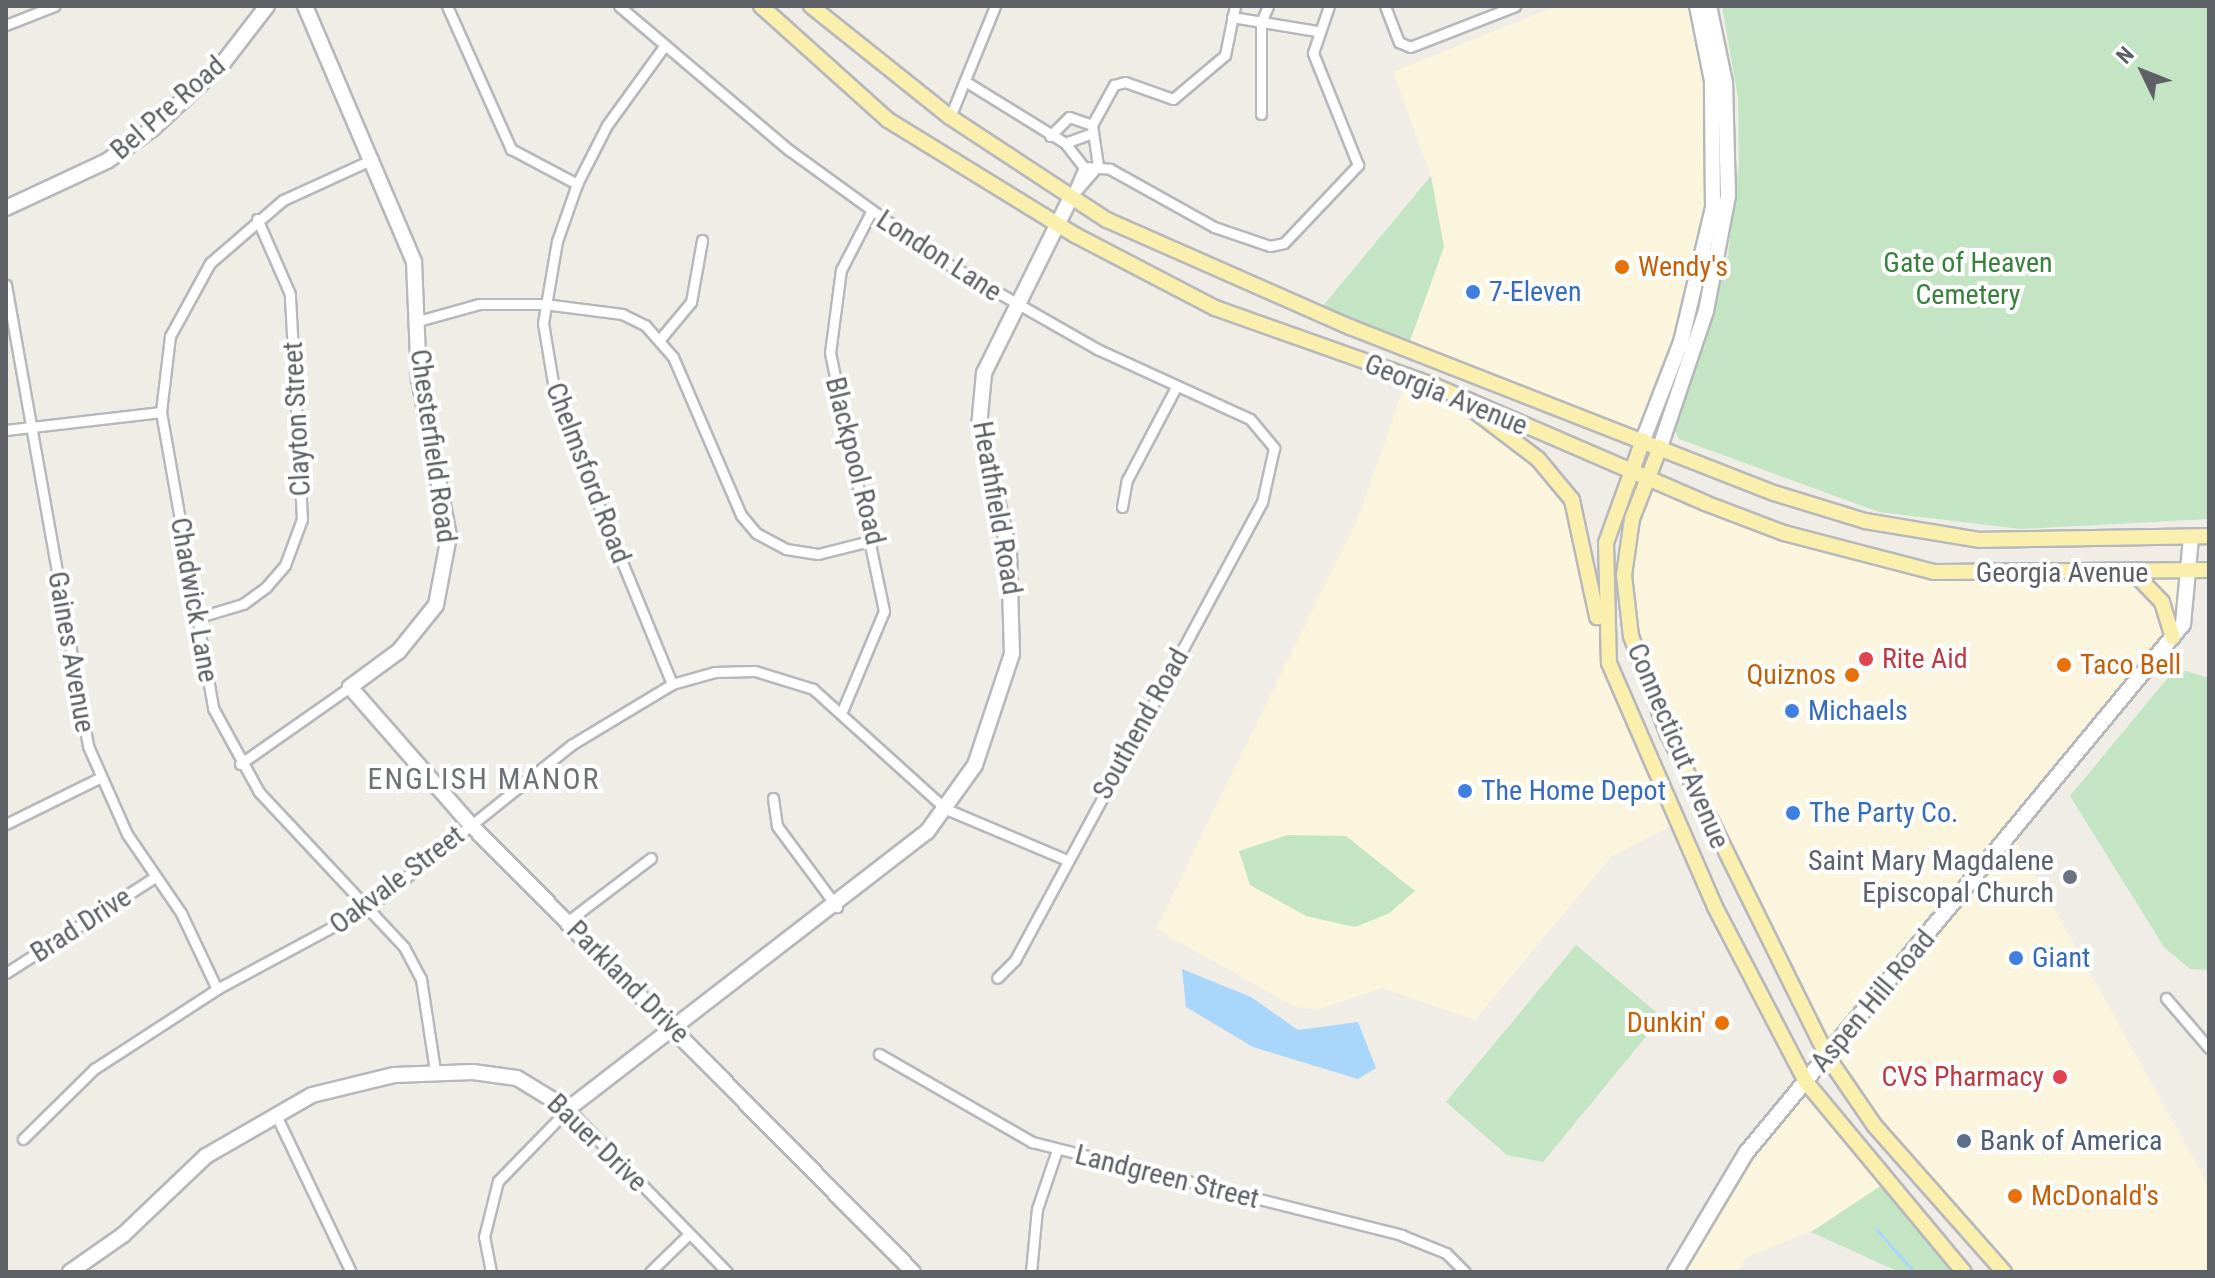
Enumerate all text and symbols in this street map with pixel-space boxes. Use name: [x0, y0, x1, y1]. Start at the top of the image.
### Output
north arrow: [2103, 32, 2183, 112]
text: N: [2111, 42, 2139, 69]
street label: Bel Pre Road: [104, 49, 232, 167]
street label: London Lane: [870, 203, 1008, 309]
park label: Gate of Heaven Cemetery: [1883, 246, 2053, 312]
place label: Wendy's: [1638, 250, 1728, 284]
marker: Wendy's: [1613, 258, 1631, 276]
place label: 7-Eleven: [1489, 275, 1582, 309]
marker: 7-Eleven: [1464, 283, 1482, 301]
street label: Clayton Street: [276, 341, 318, 497]
street label: Chesterfield Road: [403, 347, 463, 545]
street label: Georgia Avenue: [1360, 347, 1532, 443]
street label: Blackpool Road: [818, 374, 892, 548]
street label: Chelmsford Road: [538, 378, 638, 568]
street label: Heathfield Road: [965, 419, 1029, 597]
street label: Chadwick Lane: [163, 515, 225, 685]
street label: Georgia Avenue: [1976, 556, 2148, 590]
street label: Gaines Avenue: [40, 569, 102, 735]
street label: Connecticut Avenue: [1620, 638, 1736, 854]
place label: Rite Aid: [1882, 642, 1968, 676]
street label: Southend Road: [1086, 643, 1196, 805]
place label: Taco Bell: [2080, 648, 2181, 682]
marker: Rite Aid: [1857, 650, 1875, 668]
marker: Taco Bell: [2055, 656, 2073, 674]
place label: Quiznos: [1747, 658, 1836, 692]
marker: Quiznos: [1843, 666, 1861, 684]
place label: Michaels: [1808, 694, 1908, 728]
marker: Michaels: [1783, 702, 1801, 720]
district label: ENGLISH MANOR: [368, 761, 600, 797]
place label: The Home Depot: [1481, 774, 1666, 808]
marker: The Home Depot: [1456, 782, 1474, 800]
place label: The Party Co.: [1809, 796, 1958, 830]
marker: The Party Co.: [1784, 804, 1802, 822]
street label: Oakvale Street: [323, 819, 471, 941]
place label: Saint Mary Magdalene Episcopal Church: [1808, 844, 2054, 910]
marker: Saint Mary Magdalene Episcopal Church: [2061, 868, 2079, 886]
street label: Brad Drive: [25, 880, 137, 970]
street label: Parkland Drive: [560, 914, 696, 1050]
street label: Aspen Hill Road: [1804, 923, 1942, 1079]
place label: Giant: [2032, 941, 2090, 975]
marker: Giant: [2007, 949, 2025, 967]
place label: Dunkin': [1627, 1006, 1706, 1040]
marker: Dunkin': [1713, 1014, 1731, 1032]
place label: CVS Pharmacy: [1881, 1060, 2044, 1094]
marker: CVS Pharmacy: [2051, 1068, 2069, 1086]
street label: Bauer Drive: [540, 1087, 654, 1199]
place label: Bank of America: [1980, 1124, 2162, 1158]
marker: Bank of America: [1955, 1132, 1973, 1150]
street label: Landgreen Street: [1072, 1138, 1262, 1216]
place label: McDonald's: [2031, 1179, 2159, 1213]
marker: McDonald's: [2006, 1187, 2024, 1205]

